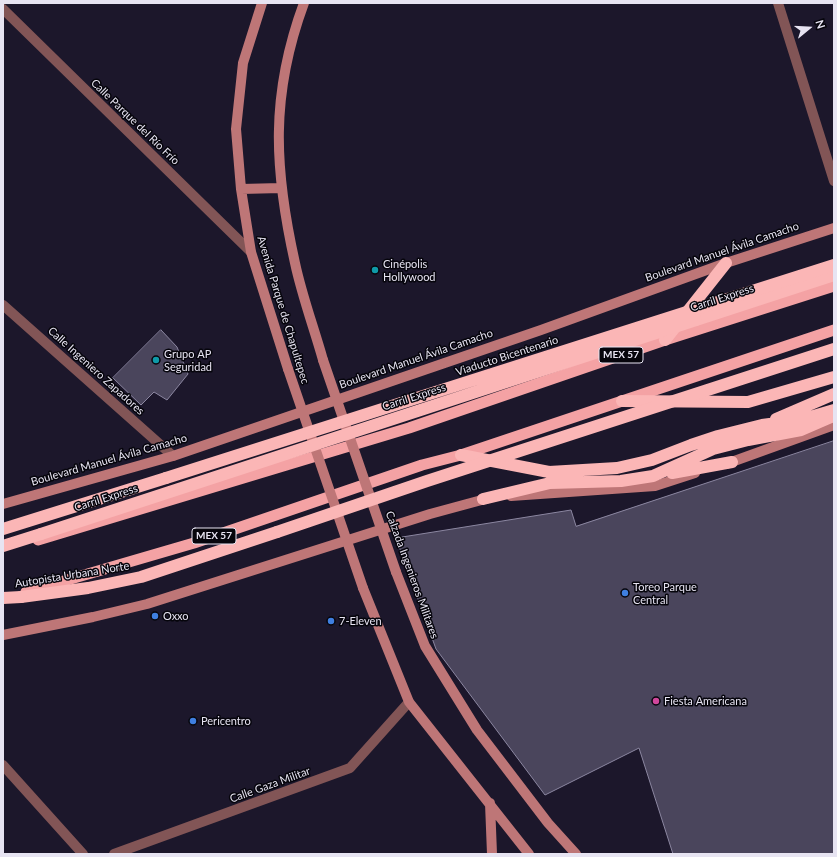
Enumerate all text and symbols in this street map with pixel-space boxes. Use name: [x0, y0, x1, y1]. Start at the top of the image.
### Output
north arrow: [789, 8, 829, 48]
text: N: [813, 18, 828, 30]
street label: Calle Parque del Río Frío: [88, 76, 182, 168]
street label: Boulevard Manuel Ávila Camacho: [643, 219, 801, 285]
street label: Avenida Parque de Chapultepec: [254, 235, 312, 385]
place label: Cinépolis Hollywood: [383, 257, 436, 283]
marker: Cinépolis Hollywood: [370, 265, 380, 275]
street label: Carril Express: [689, 282, 755, 314]
street label: Calle Ingeniero Zapadores: [45, 324, 147, 418]
street label: Boulevard Manuel Ávila Camacho: [337, 326, 495, 392]
street label: Viaducto Bicentenario: [454, 333, 560, 379]
place label: Grupo AP Seguridad: [164, 347, 212, 373]
road number: MEX 57: [599, 347, 643, 363]
marker: Grupo AP Seguridad: [151, 355, 161, 365]
street label: Carril Express: [381, 381, 447, 413]
street label: Boulevard Manuel Ávila Camacho: [29, 431, 189, 489]
street label: Carril Express: [73, 482, 139, 514]
street label: Calzada Ingenieros Militares: [383, 509, 441, 641]
road number: MEX 57: [192, 528, 236, 544]
street label: Autopista Urbana Norte: [14, 559, 130, 591]
place label: Toreo Parque Central: [633, 580, 697, 606]
marker: Toreo Parque Central: [620, 588, 630, 598]
place label: Oxxo: [163, 609, 189, 623]
marker: Oxxo: [150, 611, 160, 621]
place label: 7-Eleven: [339, 614, 382, 628]
marker: 7-Eleven: [326, 616, 336, 626]
place label: Fiesta Americana: [664, 694, 747, 708]
marker: Fiesta Americana: [651, 696, 661, 706]
place label: Pericentro: [201, 714, 251, 728]
marker: Pericentro: [188, 716, 198, 726]
street label: Calle Gaza Militar: [228, 764, 312, 806]

